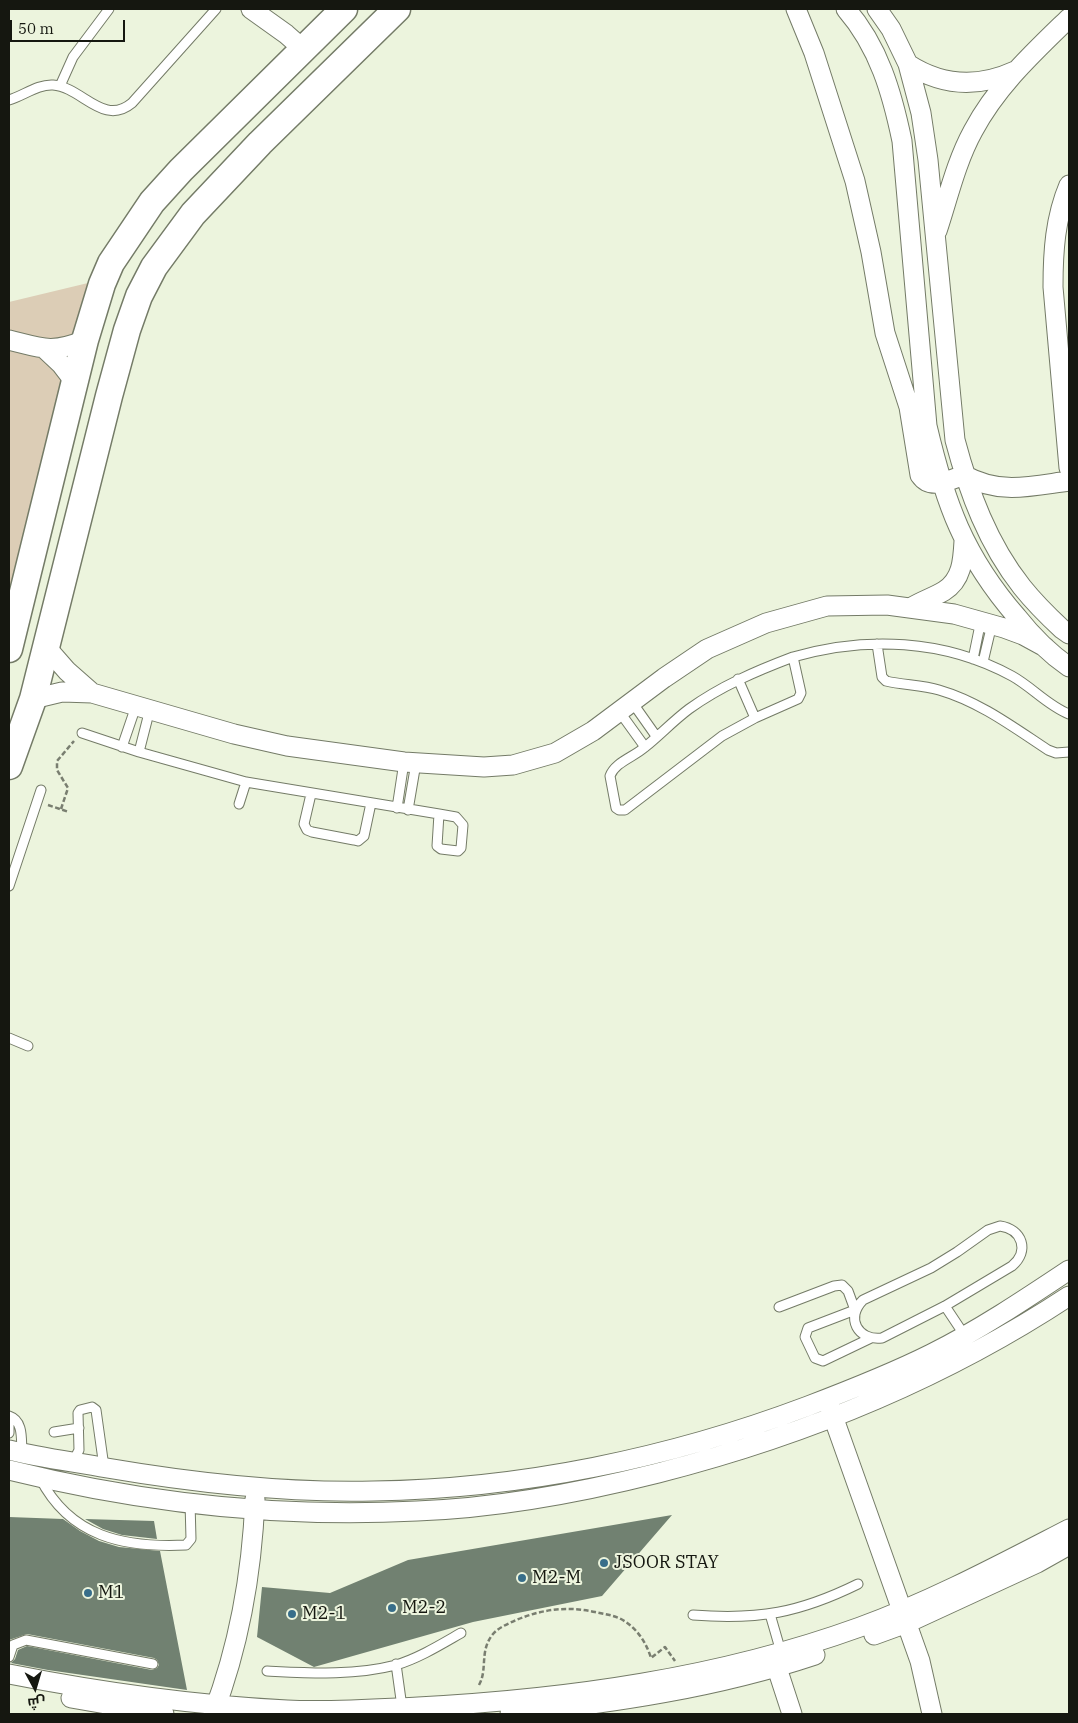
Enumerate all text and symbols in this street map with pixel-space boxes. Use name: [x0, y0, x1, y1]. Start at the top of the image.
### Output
scale bar: [12, 10, 128, 42]
text: 50 m: [18, 19, 54, 38]
place label: JSOOR STAY: [614, 1552, 719, 1574]
marker: JSOOR STAY: [598, 1557, 610, 1569]
place label: M2-M: [532, 1567, 581, 1589]
marker: M2-M: [516, 1572, 528, 1584]
place label: M1: [98, 1582, 124, 1604]
marker: M1: [82, 1587, 94, 1599]
place label: M2-2: [402, 1597, 446, 1619]
marker: M2-2: [386, 1602, 398, 1614]
place label: M2-1: [302, 1603, 346, 1625]
marker: M2-1: [286, 1608, 298, 1620]
north arrow: [10, 1663, 60, 1713]
text: ش: [27, 1693, 46, 1713]

